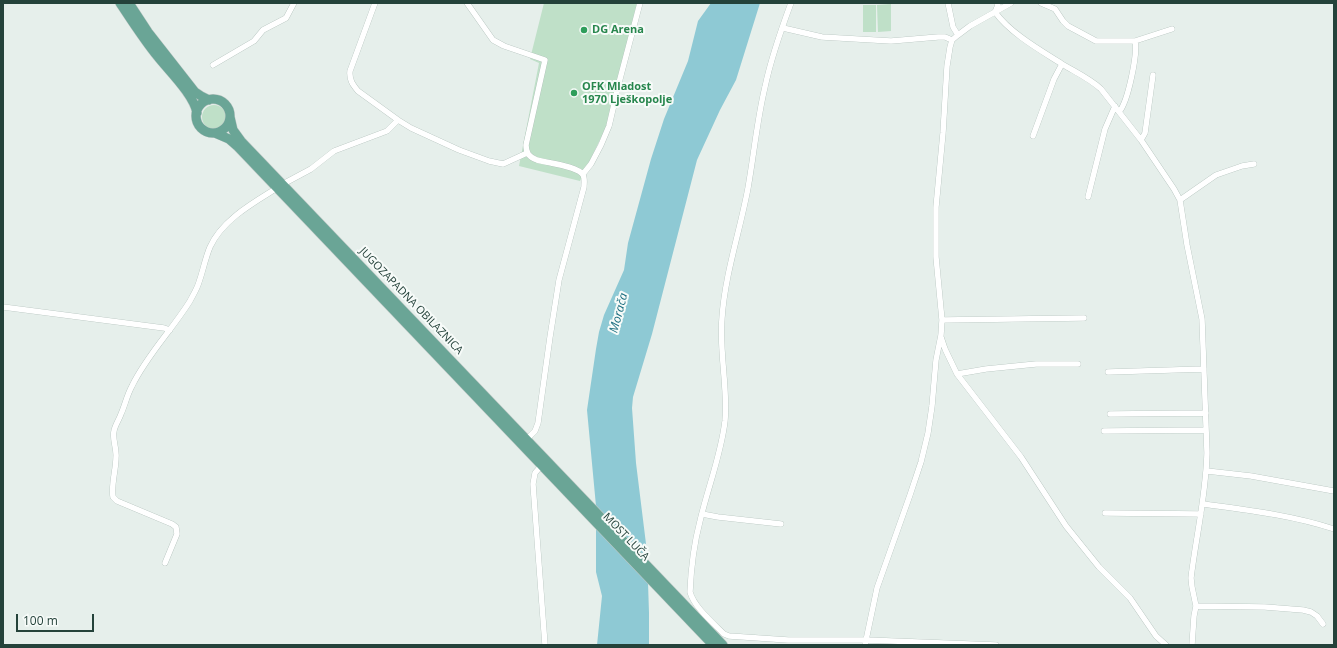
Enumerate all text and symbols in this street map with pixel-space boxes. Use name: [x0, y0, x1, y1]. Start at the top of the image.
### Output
place label: DG Arena: [592, 23, 644, 37]
marker: DG Arena: [579, 25, 589, 35]
place label: OFK Mladost 1970 Lješkopolje: [582, 80, 672, 106]
marker: OFK Mladost 1970 Lješkopolje: [569, 88, 579, 98]
street label: JUGOZAPADNA OBILAZNICA: [356, 245, 466, 357]
water label: Morača: [607, 292, 631, 334]
street label: MOST LUČA: [600, 510, 652, 564]
scale bar: [18, 606, 96, 632]
text: 100 m: [23, 612, 58, 629]

